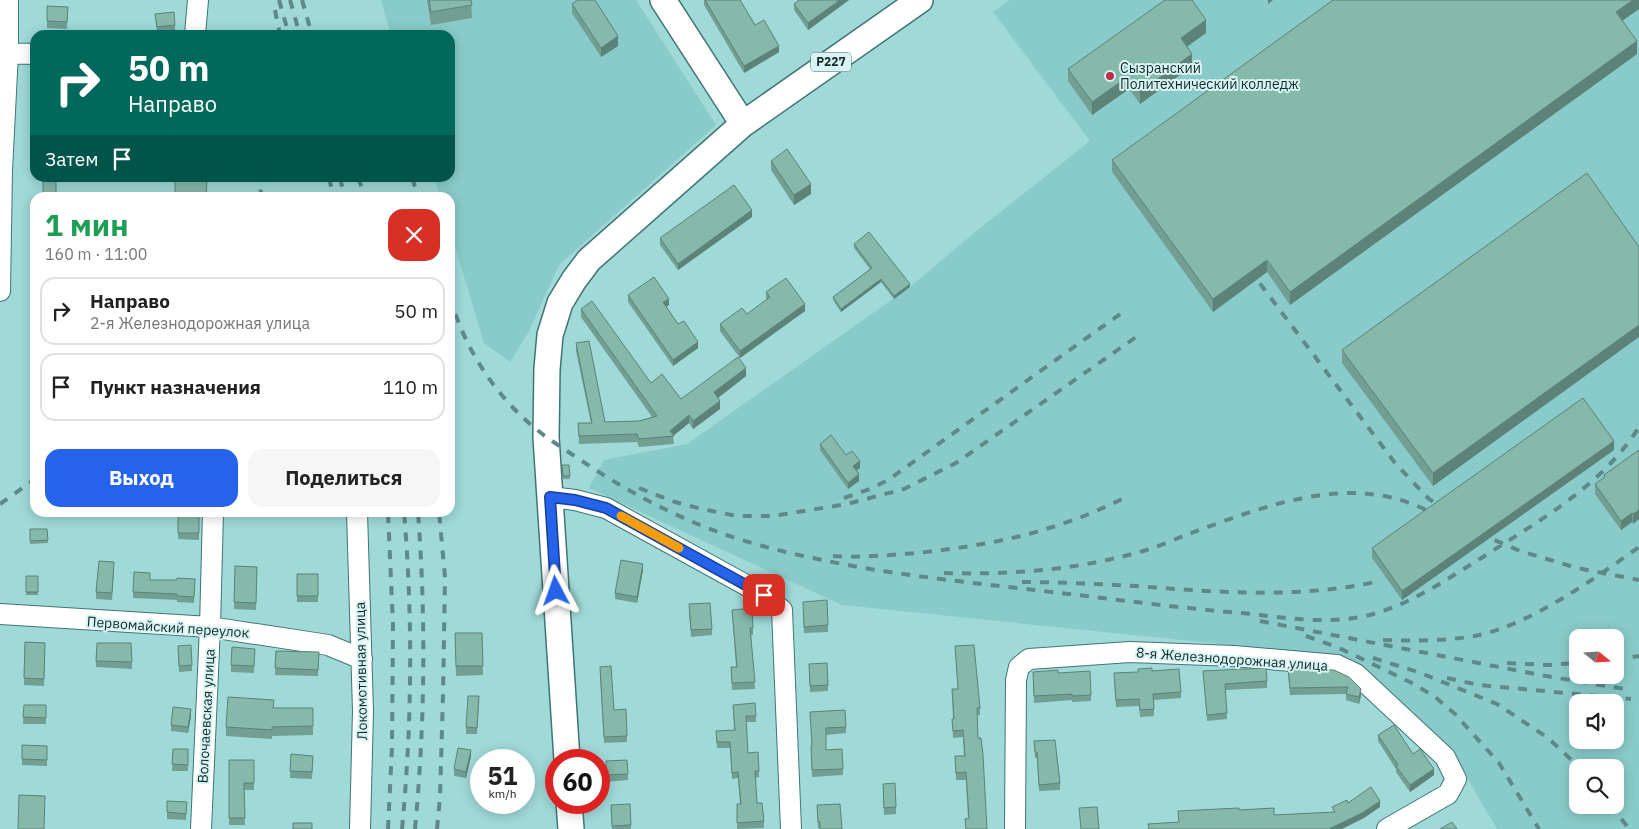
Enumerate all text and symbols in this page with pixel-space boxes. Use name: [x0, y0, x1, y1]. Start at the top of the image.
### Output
text: 50 m: [128, 45, 210, 91]
icon: right: [45, 50, 110, 115]
road number: Р227: [811, 52, 851, 72]
place label: Сызранский Политехнический колледж: [1120, 59, 1299, 93]
marker: Сызранский Политехнический колледж: [1104, 70, 1116, 82]
text: Направо: [128, 89, 217, 118]
icon: arrive: [108, 145, 136, 173]
text: Затем: [45, 147, 98, 171]
text: 1 мин: [45, 205, 129, 244]
button: close: [388, 209, 440, 261]
text: 160 m · 11:00: [45, 244, 147, 264]
text: Направо: [90, 289, 170, 313]
icon: right: [47, 297, 75, 325]
text: 50 m: [394, 299, 438, 323]
text: 2-я Железнодорожная улица: [90, 313, 310, 333]
icon: arrive: [47, 373, 75, 401]
text: Пункт назначения: [90, 375, 261, 399]
text: 110 m: [383, 375, 438, 399]
button: Выход: [45, 449, 238, 507]
button: Поделиться: [248, 449, 440, 507]
position arrow: [529, 564, 581, 616]
pin: [743, 574, 785, 616]
icon: arrive: [750, 581, 778, 609]
street label: Локомотивная улица: [351, 601, 371, 740]
street label: Первомайский переулок: [86, 612, 250, 642]
north arrow: [1569, 629, 1624, 684]
map controls: [1569, 629, 1624, 814]
street label: 8-я Железнодорожная улица: [1135, 643, 1329, 675]
street label: Волочаевская улица: [193, 648, 219, 784]
button: sound: [1569, 694, 1624, 749]
speed limit sign: 60: [545, 749, 610, 814]
text: 51: [487, 759, 518, 792]
button: search: [1569, 759, 1624, 814]
text: km/h: [488, 786, 517, 801]

